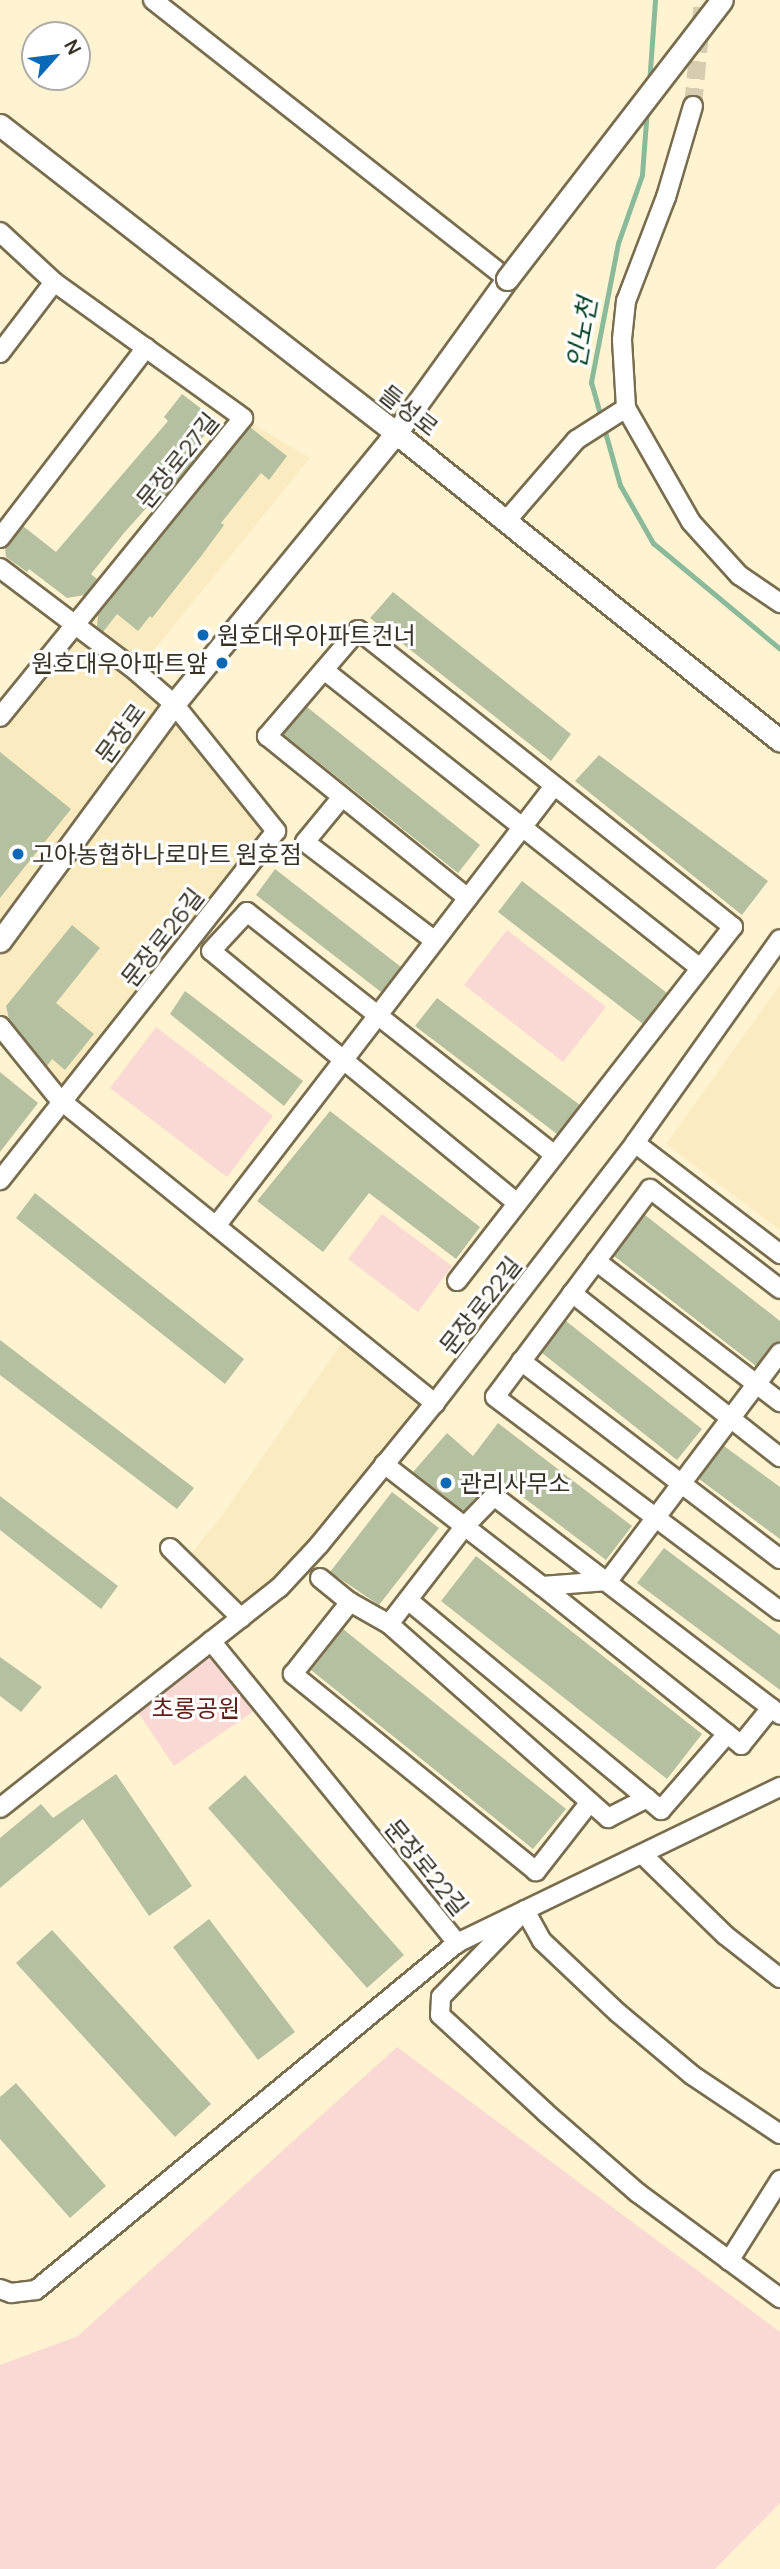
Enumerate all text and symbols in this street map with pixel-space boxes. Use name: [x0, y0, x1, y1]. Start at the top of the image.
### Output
north arrow: [21, 21, 91, 91]
text: N: [58, 35, 87, 59]
water label: 인노천: [560, 295, 604, 371]
street label: 들성로: [374, 378, 444, 442]
street label: 문장로27길: [130, 407, 224, 513]
place label: 원호대우아파트건너: [217, 621, 416, 649]
marker: 원호대우아파트건너: [195, 627, 211, 643]
place label: 원호대우아파트앞: [31, 649, 208, 677]
marker: 원호대우아파트앞: [214, 655, 230, 671]
street label: 문장로: [89, 698, 151, 768]
place label: 고아농협하나로마트 원호점: [32, 840, 302, 868]
marker: 고아농협하나로마트 원호점: [10, 846, 26, 862]
street label: 문장로26길: [115, 882, 209, 992]
street label: 문장로22길: [433, 1251, 527, 1359]
place label: 관리사무소: [460, 1469, 570, 1497]
marker: 관리사무소: [438, 1475, 454, 1491]
park label: 초롱공원: [152, 1694, 240, 1722]
street label: 문장로22길: [379, 1813, 475, 1921]

